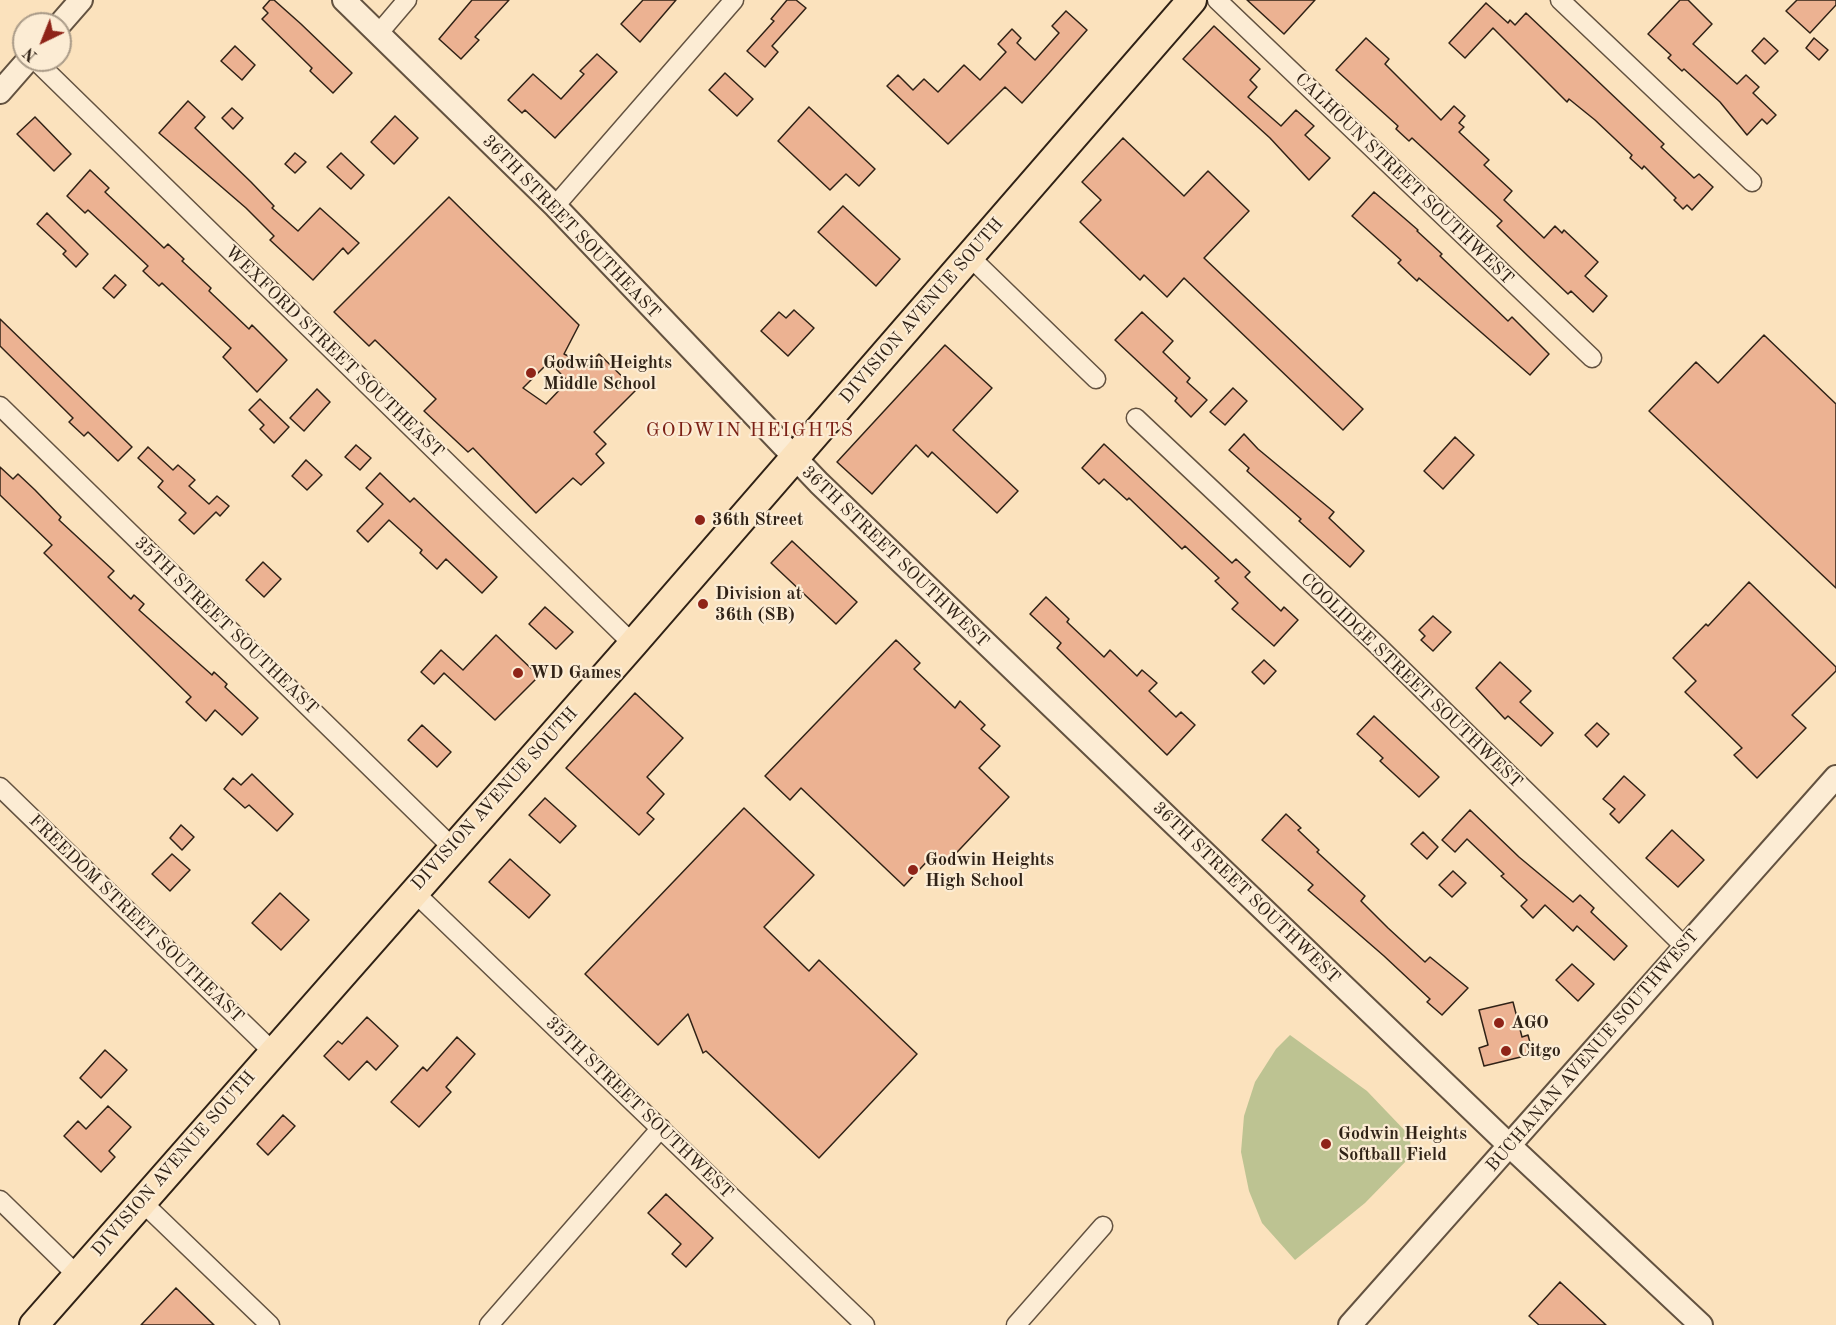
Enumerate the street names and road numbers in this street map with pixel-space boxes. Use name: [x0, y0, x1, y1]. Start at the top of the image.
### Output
street label: CALHOUN STREET SOUTHWEST: [1290, 68, 1518, 290]
street label: 36TH STREET SOUTHEAST: [477, 131, 665, 323]
street label: DIVISION AVENUE SOUTH: [836, 214, 1008, 408]
street label: WEXFORD STREET SOUTHEAST: [220, 241, 448, 463]
street label: 36TH STREET SOUTHWEST: [797, 462, 993, 652]
street label: 35TH STREET SOUTHEAST: [130, 532, 322, 720]
street label: COOLIDGE STREET SOUTHWEST: [1295, 569, 1527, 793]
street label: DIVISION AVENUE SOUTH: [407, 703, 583, 895]
street label: 36TH STREET SOUTHWEST: [1148, 798, 1344, 988]
street label: FREEDOM STREET SOUTHEAST: [24, 810, 248, 1028]
street label: BUCHANAN AVENUE SOUTHWEST: [1482, 925, 1704, 1177]
street label: 35TH STREET SOUTHWEST: [541, 1013, 737, 1203]
street label: DIVISION AVENUE SOUTH: [88, 1067, 260, 1261]

